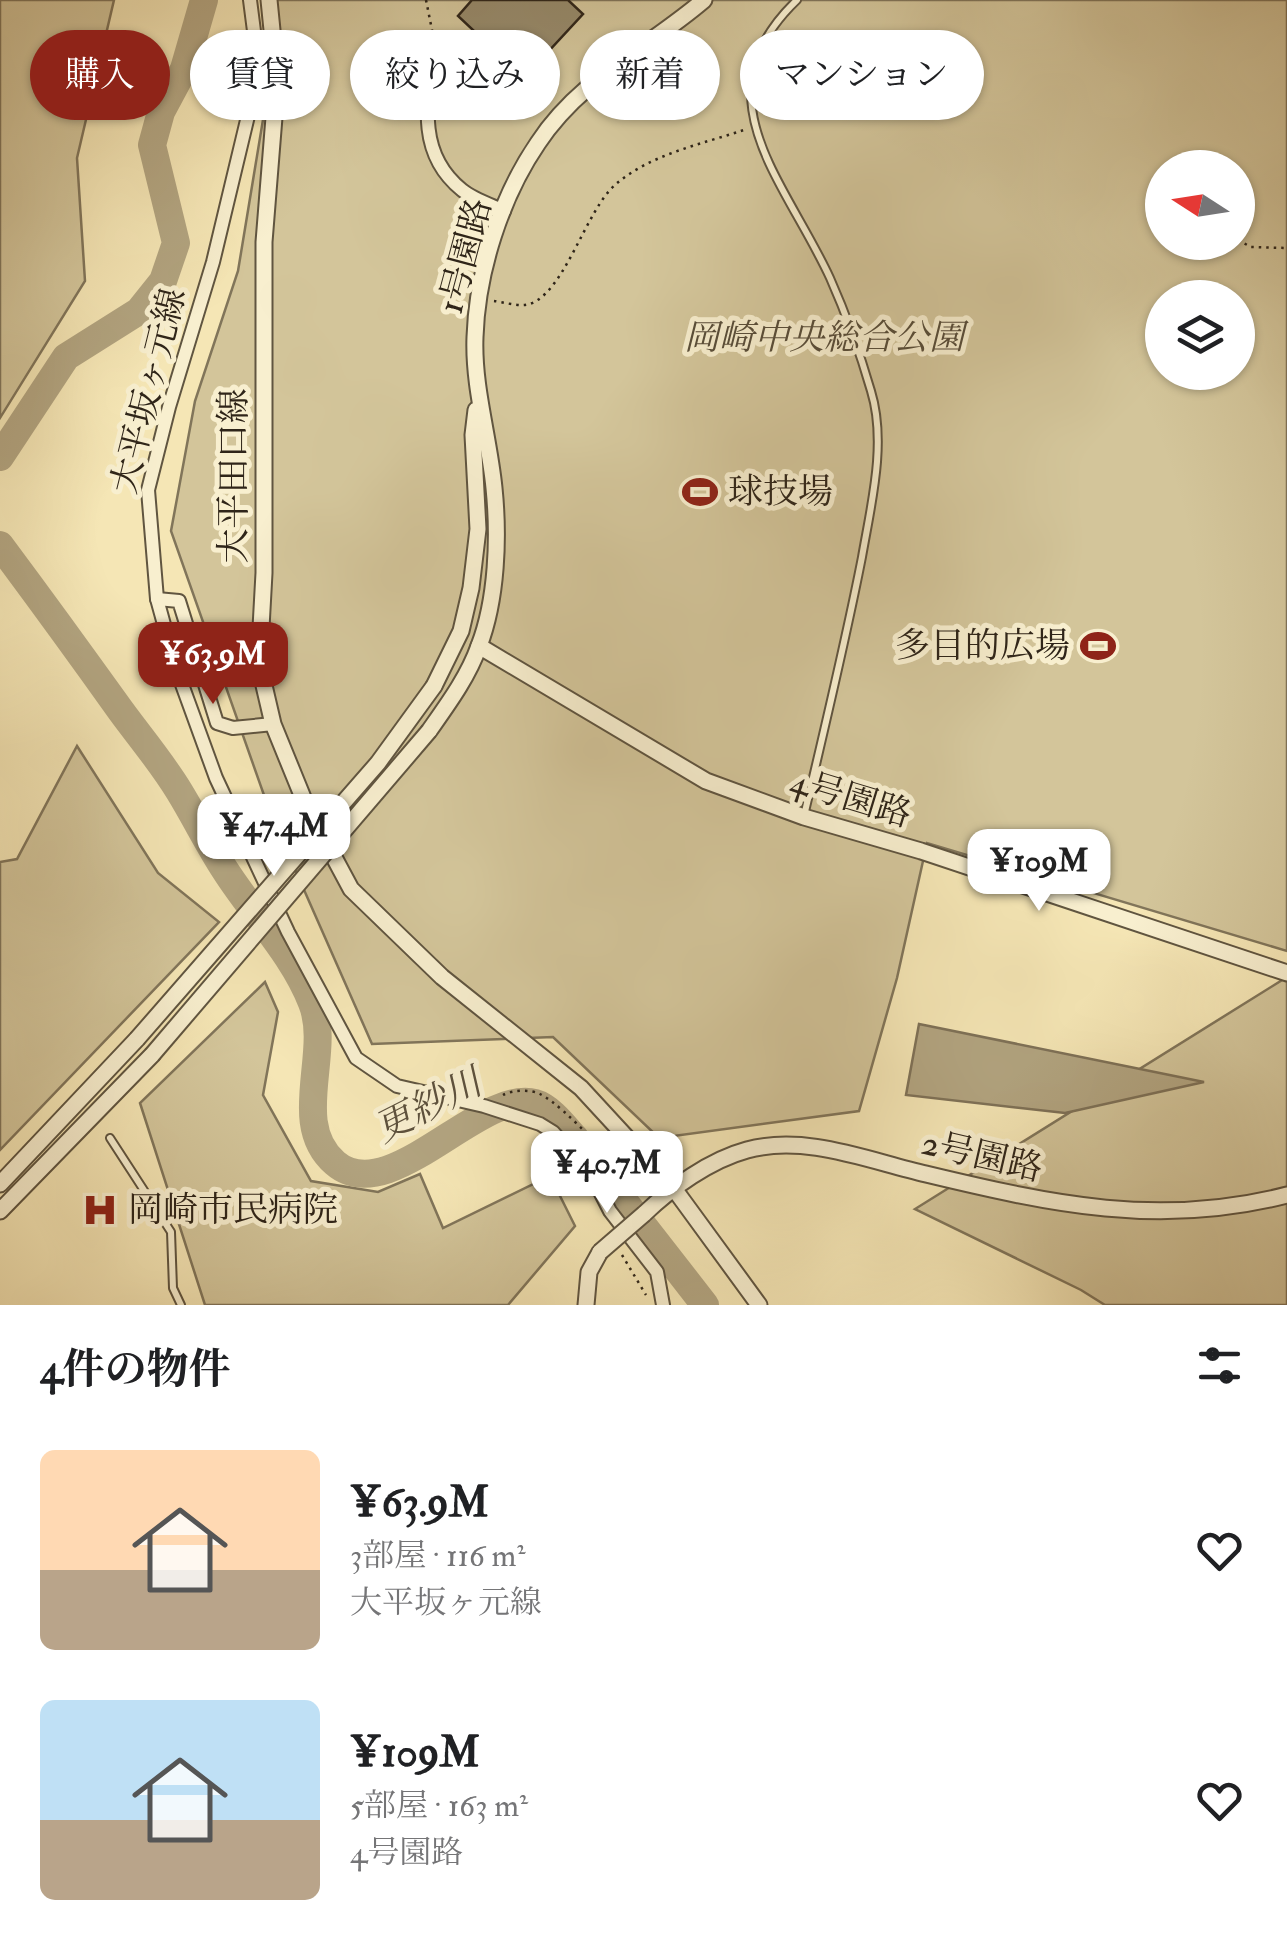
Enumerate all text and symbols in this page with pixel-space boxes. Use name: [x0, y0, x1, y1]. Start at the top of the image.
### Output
chip: 購入: [30, 30, 170, 120]
chip: 賃貸: [190, 30, 330, 120]
chip: 絞り込み: [350, 30, 560, 120]
chip: 新着: [580, 30, 720, 120]
chip: マンション: [740, 30, 984, 120]
north arrow: [1145, 150, 1255, 260]
map controls: [1145, 150, 1255, 390]
street label: 1号園路: [429, 194, 501, 318]
button: layers: [1145, 280, 1255, 390]
street label: 大平坂ヶ元線: [102, 284, 196, 498]
park label: 岡崎中央総合公園: [684, 316, 969, 360]
street label: 大平田口線: [212, 388, 256, 564]
place label: 球技場: [728, 470, 833, 514]
sports icon: 球技場: [681, 473, 719, 511]
pin: ¥63.9M: [132, 622, 294, 707]
place label: 多目的広場: [895, 624, 1070, 668]
sports icon: 多目的広場: [1079, 627, 1117, 665]
text: ¥63.9M: [160, 634, 266, 674]
street label: 4号園路: [785, 759, 917, 837]
pin: ¥47.4M: [193, 794, 355, 879]
text: ¥47.4M: [219, 806, 329, 846]
pin: ¥109M: [969, 829, 1109, 914]
text: ¥109M: [989, 841, 1089, 881]
water label: 更紗川: [366, 1057, 493, 1153]
street label: 2号園路: [917, 1121, 1047, 1191]
pin: ¥40.7M: [526, 1131, 688, 1216]
text: ¥40.7M: [553, 1143, 661, 1183]
place label: 岡崎市民病院: [128, 1188, 338, 1232]
hospital icon: 岡崎市民病院: [81, 1191, 119, 1229]
icon: filters: [1192, 1338, 1247, 1393]
text: 4件の物件: [40, 1344, 231, 1396]
text: ¥63.9M: [350, 1477, 489, 1529]
icon: home: [120, 1490, 240, 1610]
icon: heart: [1192, 1523, 1247, 1578]
text: 3部屋 · 116 m²: [350, 1536, 525, 1576]
text: 大平坂ヶ元線: [350, 1583, 542, 1623]
text: ¥109M: [350, 1727, 480, 1779]
icon: home: [120, 1740, 240, 1860]
icon: heart: [1192, 1773, 1247, 1828]
text: 5部屋 · 163 m²: [350, 1786, 528, 1826]
text: 4号園路: [350, 1833, 463, 1873]

